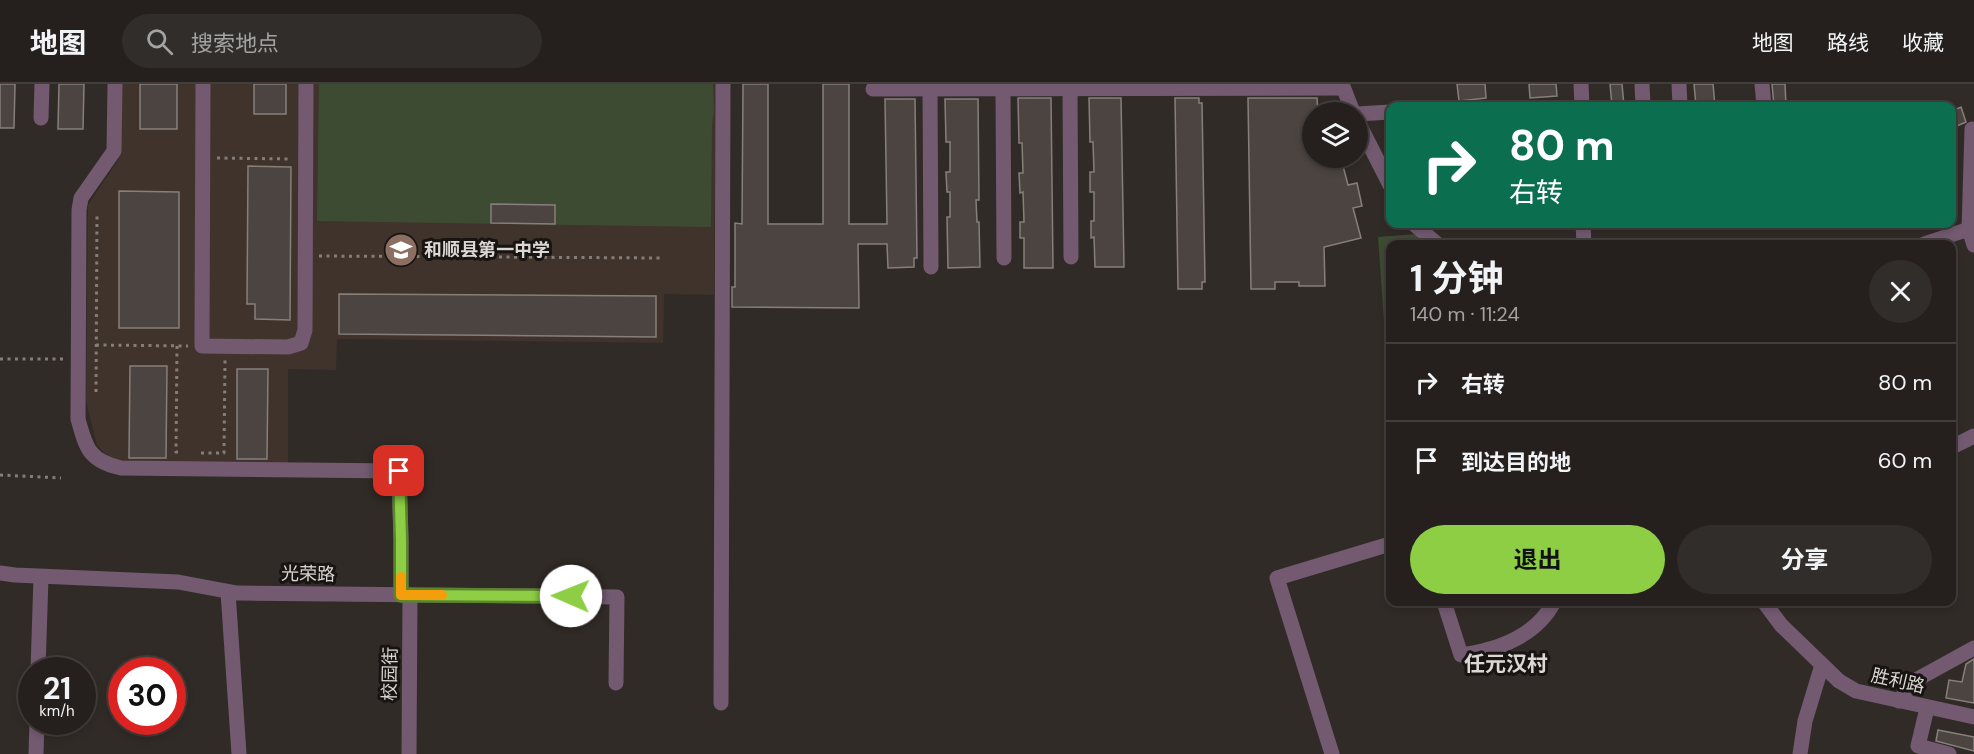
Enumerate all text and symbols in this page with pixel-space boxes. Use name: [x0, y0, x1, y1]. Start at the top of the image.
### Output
search box: [122, 14, 542, 68]
text: 地图: [30, 25, 86, 62]
icon: search: [143, 25, 176, 58]
text: 搜索地点: [191, 29, 279, 58]
text: 地图: [1752, 29, 1794, 57]
text: 路线: [1827, 29, 1869, 57]
text: 收藏: [1902, 29, 1944, 57]
map controls: [1302, 102, 1368, 168]
button: layers: [1302, 102, 1368, 168]
text: 80 m: [1509, 118, 1615, 173]
icon: right: [1410, 126, 1488, 204]
text: 右转: [1509, 175, 1563, 210]
school or university icon: 和顺县第一中学: [383, 232, 419, 268]
place label: 和顺县第一中学: [424, 238, 550, 262]
text: 1 分钟: [1410, 255, 1504, 302]
button: close: [1869, 260, 1932, 323]
text: 140 m · 11:24: [1410, 301, 1520, 327]
icon: right: [1410, 366, 1443, 399]
text: 80 m: [1878, 368, 1932, 397]
text: 右转: [1461, 370, 1505, 399]
icon: arrive: [1410, 444, 1443, 477]
pin: [373, 445, 424, 496]
text: 60 m: [1878, 446, 1932, 475]
text: 到达目的地: [1461, 448, 1571, 477]
icon: arrive: [382, 454, 415, 487]
button: 退出: [1410, 525, 1665, 594]
button: 分享: [1677, 525, 1932, 594]
street label: 光荣路: [281, 562, 335, 586]
position arrow: [539, 564, 603, 628]
street label: 校园街: [378, 647, 402, 701]
district label: 任元汉村: [1464, 650, 1548, 678]
speed limit sign: 30: [108, 657, 186, 735]
street label: 胜利路: [1869, 663, 1927, 699]
text: 21: [43, 669, 71, 708]
text: km/h: [39, 701, 75, 721]

